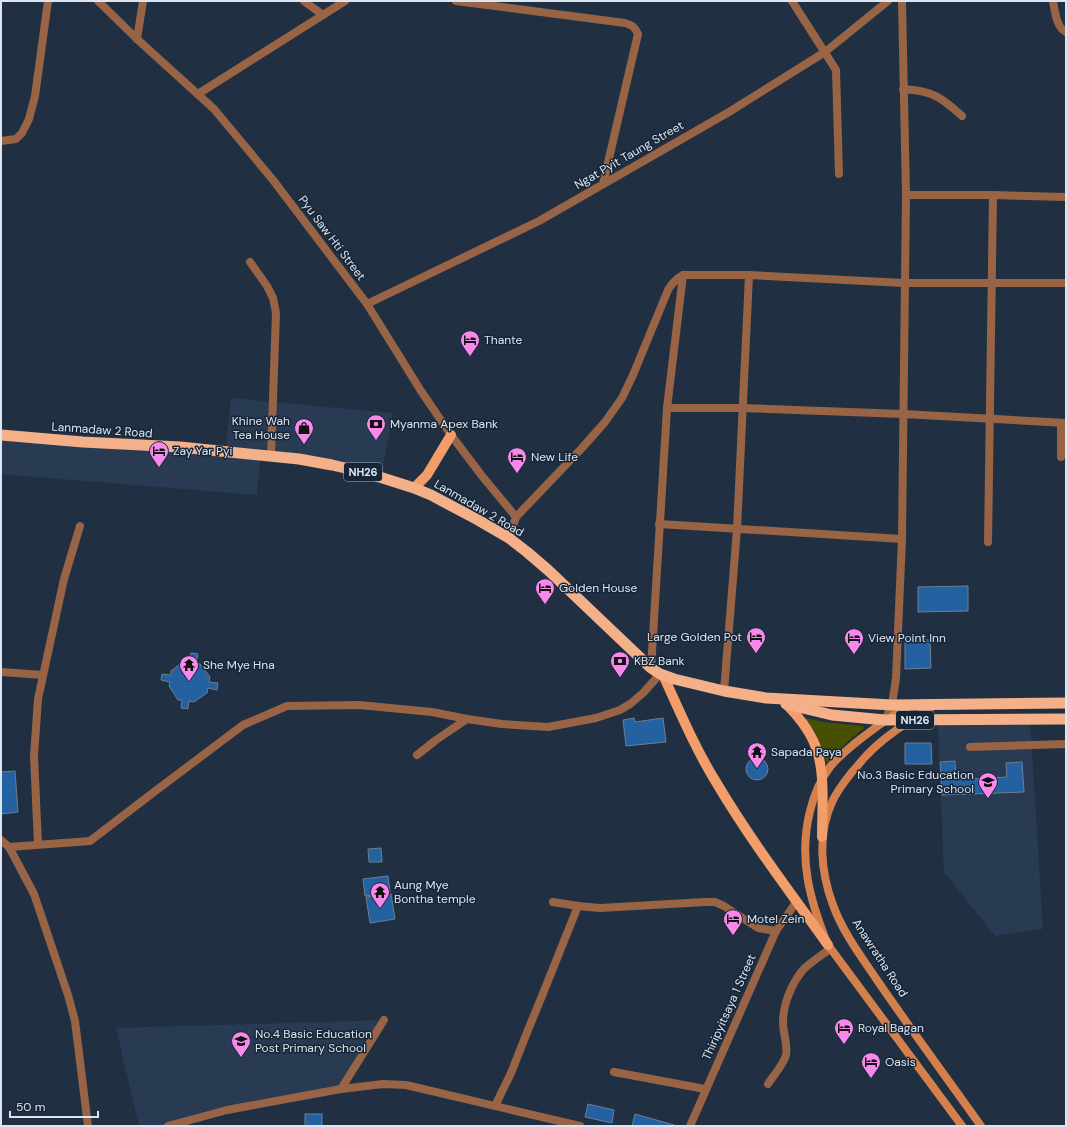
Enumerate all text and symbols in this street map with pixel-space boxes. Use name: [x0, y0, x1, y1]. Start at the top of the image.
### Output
street label: Ngat Pyit Taung Street: [571, 117, 687, 193]
street label: Pyu Saw Hti Street: [295, 192, 369, 284]
hotel icon: Thante: [459, 329, 481, 357]
place label: Thante: [484, 332, 523, 348]
place label: Khine Wah Tea House: [232, 413, 290, 443]
bank icon: Myanma Apex Bank: [365, 413, 387, 441]
place label: Myanma Apex Bank: [390, 416, 498, 432]
shop icon: Khine Wah Tea House: [293, 417, 315, 445]
street label: Lanmadaw 2 Road: [51, 418, 153, 442]
hotel icon: Zay Yar Pyi: [148, 440, 170, 468]
place label: Zay Yar Pyi: [173, 443, 233, 459]
hotel icon: New Life: [506, 446, 528, 474]
place label: New Life: [531, 449, 578, 465]
road number: NH26: [344, 463, 382, 481]
street label: Lanmadaw 2 Road: [431, 476, 527, 540]
hotel icon: Golden House: [534, 577, 556, 605]
place label: Golden House: [559, 580, 637, 596]
hotel icon: Large Golden Pot: [745, 626, 767, 654]
hotel icon: View Point Inn: [843, 627, 865, 655]
place label: Large Golden Pot: [647, 629, 742, 645]
place label: View Point Inn: [868, 630, 946, 646]
bank icon: KBZ Bank: [609, 650, 631, 678]
place label: KBZ Bank: [634, 653, 685, 669]
temple icon: She Mye Hna: [178, 654, 200, 682]
place label: She Mye Hna: [203, 657, 275, 673]
road number: NH26: [896, 711, 934, 729]
temple icon: Sapada Paya: [746, 741, 768, 769]
place label: Sapada Paya: [771, 744, 842, 760]
place label: No.3 Basic Education Primary School: [857, 767, 974, 797]
school or university icon: No.3 Basic Education Primary School: [977, 771, 999, 799]
place label: Aung Mye Bontha temple: [394, 877, 476, 907]
temple icon: Aung Mye Bontha temple: [369, 881, 391, 909]
hotel icon: Motel Zein: [722, 908, 744, 936]
place label: Motel Zein: [747, 911, 804, 927]
street label: Anawratha Road: [849, 916, 911, 1000]
street label: Thiripyitsaya 1 Street: [698, 951, 760, 1063]
hotel icon: Royal Bagan: [833, 1017, 855, 1045]
place label: Royal Bagan: [858, 1020, 924, 1036]
place label: No.4 Basic Education Post Primary School: [255, 1026, 372, 1056]
school or university icon: No.4 Basic Education Post Primary School: [230, 1030, 252, 1058]
hotel icon: Oasis: [860, 1051, 882, 1079]
place label: Oasis: [885, 1054, 916, 1070]
scale bar: [10, 1093, 98, 1119]
text: 50 m: [16, 1099, 45, 1115]

